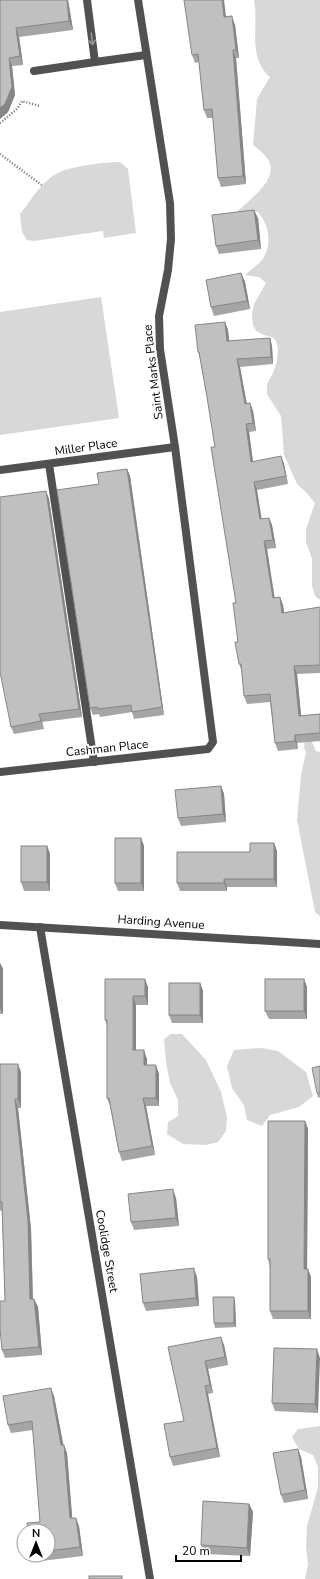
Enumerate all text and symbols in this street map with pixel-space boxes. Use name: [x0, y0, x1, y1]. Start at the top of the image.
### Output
one-way arrow: [88, 32, 95, 45]
street label: Saint Marks Place: [139, 324, 167, 420]
street label: Miller Place: [54, 435, 118, 459]
street label: Cashman Place: [65, 736, 149, 760]
street label: Harding Avenue: [117, 911, 205, 933]
street label: Coolidge Street: [92, 1208, 122, 1294]
north arrow: [16, 1523, 56, 1563]
text: N: [32, 1526, 40, 1541]
scale bar: [176, 1537, 241, 1563]
text: 20 m: [182, 1543, 210, 1559]

